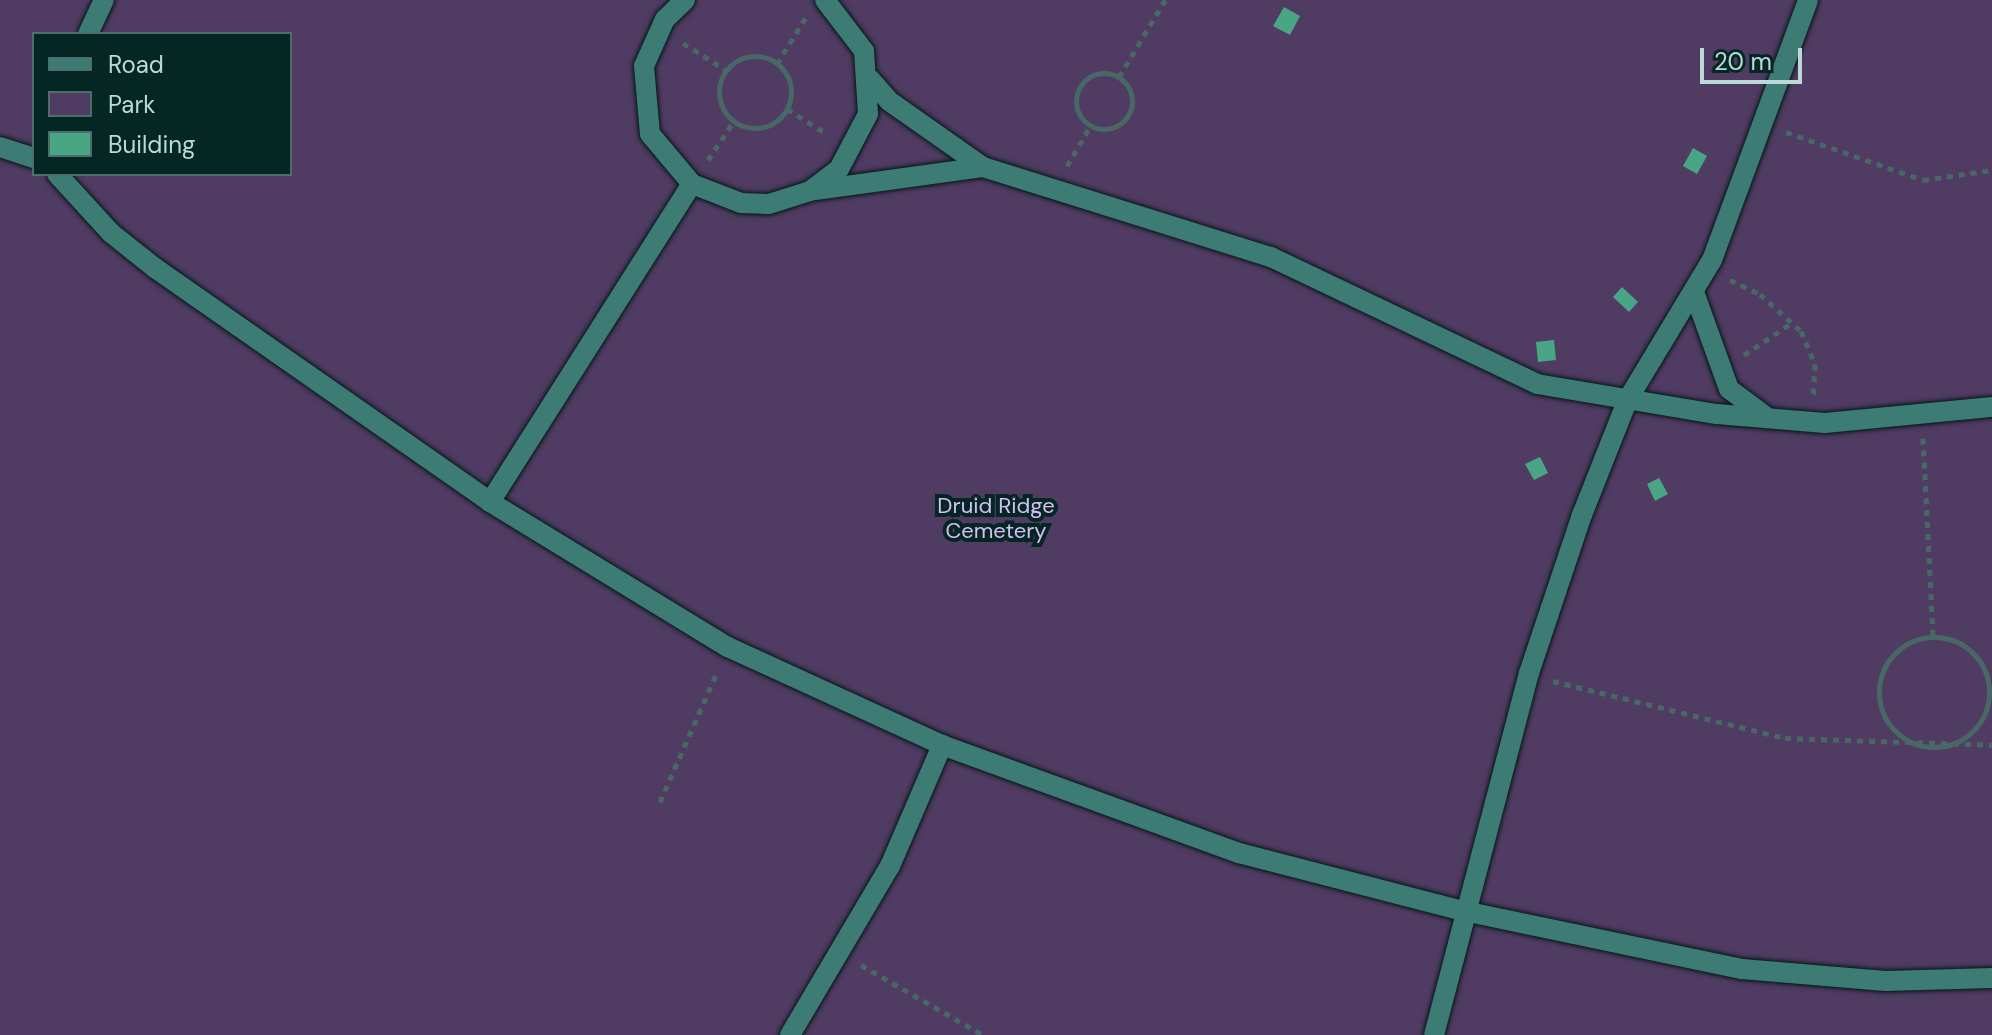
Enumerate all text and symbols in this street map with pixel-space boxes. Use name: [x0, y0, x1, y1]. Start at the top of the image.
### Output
legend: [32, 32, 292, 176]
scale bar: [1704, 32, 1806, 82]
text: 20 m: [1714, 46, 1772, 77]
text: Road: [108, 49, 164, 80]
text: Park: [108, 89, 155, 120]
text: Building: [108, 129, 195, 160]
park label: Druid Ridge Cemetery: [937, 492, 1055, 544]

